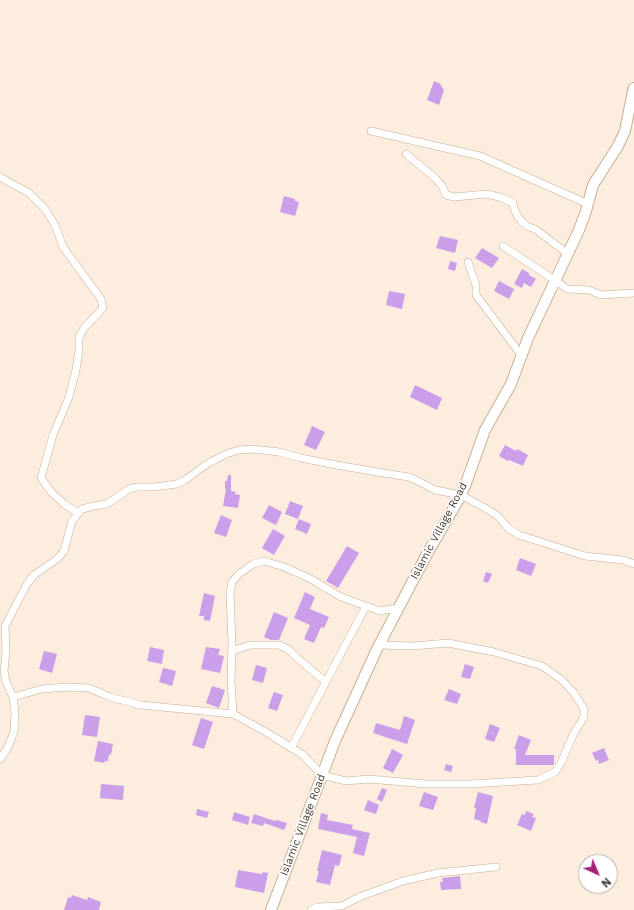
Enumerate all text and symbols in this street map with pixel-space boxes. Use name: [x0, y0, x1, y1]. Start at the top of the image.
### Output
street label: Islamic Village Road: [408, 480, 470, 582]
street label: Islamic Village Road: [278, 772, 328, 878]
north arrow: [578, 854, 618, 894]
text: N: [599, 875, 613, 890]

